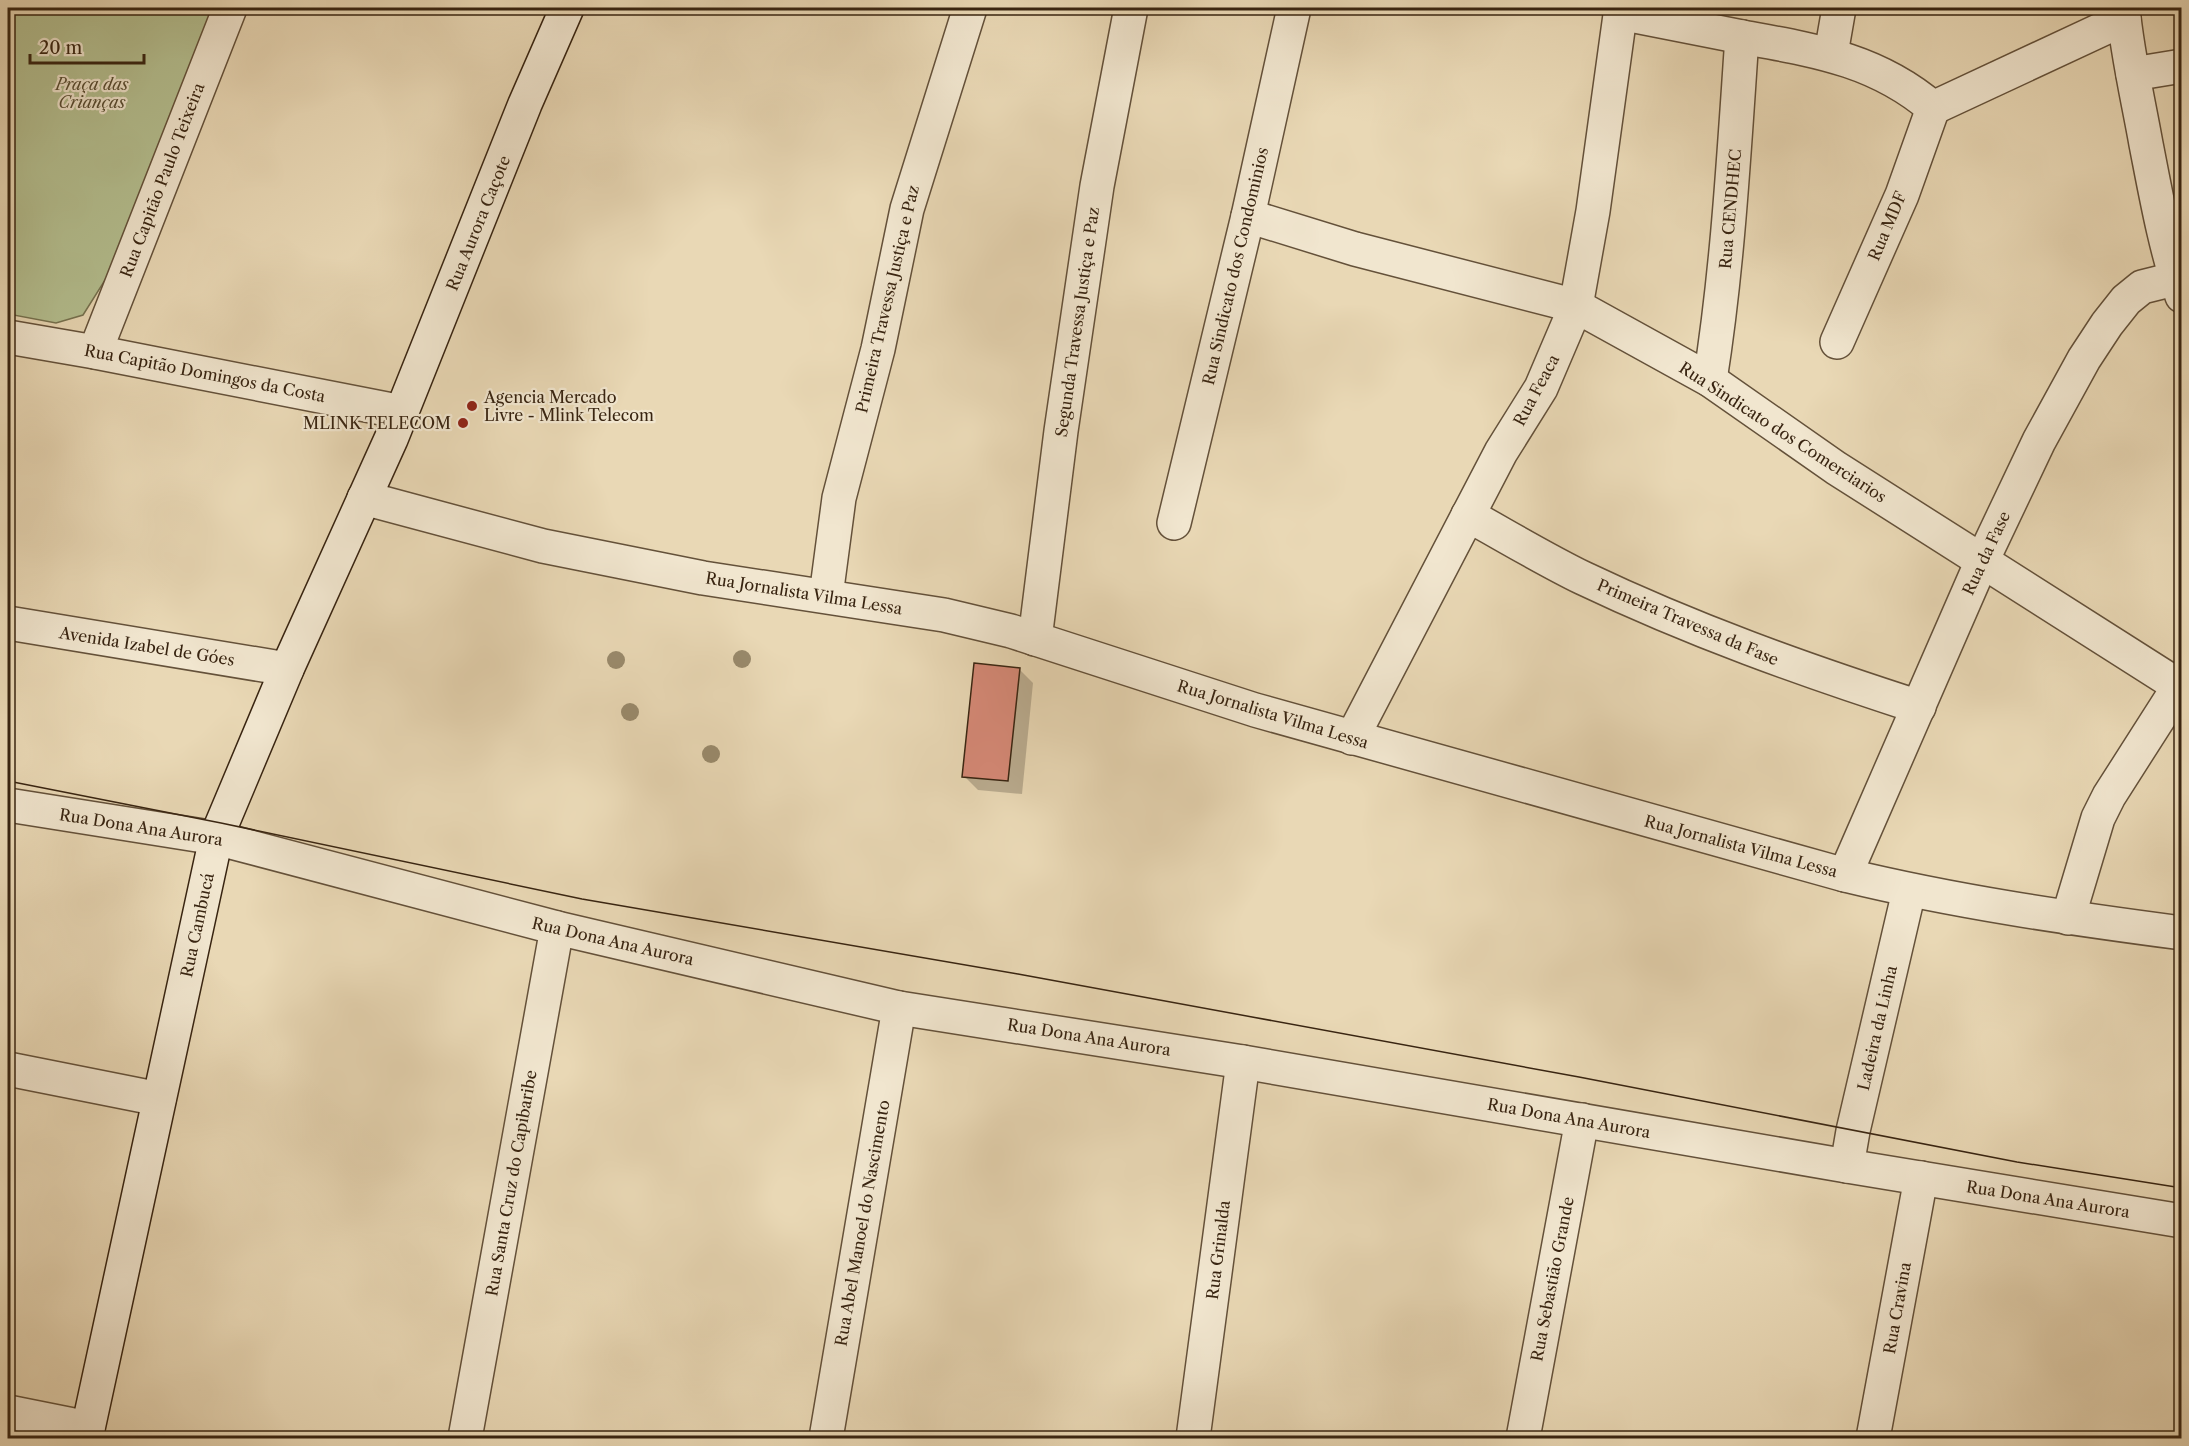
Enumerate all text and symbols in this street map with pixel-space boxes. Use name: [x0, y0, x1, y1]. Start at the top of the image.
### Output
scale bar: [30, 27, 144, 65]
text: 20 m: [39, 37, 83, 59]
park label: Praça das Crianças: [53, 74, 129, 112]
street label: Rua Capitão Paulo Teixeira: [116, 79, 209, 280]
street label: Rua Sindicato dos Condominios: [1198, 145, 1272, 387]
street label: Rua CENDHEC: [1715, 148, 1745, 270]
street label: Rua Aurora Caçote: [442, 152, 514, 294]
street label: Primeira Travessa Justiça e Paz: [851, 183, 923, 415]
street label: Rua MDF: [1863, 188, 1911, 264]
street label: Segunda Travessa Justiça e Paz: [1051, 206, 1103, 438]
street label: Rua Capitão Domingos da Costa: [83, 340, 328, 406]
street label: Rua Feaca: [1509, 350, 1563, 429]
street label: Rua Sindicato dos Comerciarios: [1676, 357, 1890, 507]
place label: Agencia Mercado Livre - Mlink Telecom: [483, 387, 654, 425]
marker: Agencia Mercado Livre - Mlink Telecom: [465, 399, 479, 413]
place label: MLINK TELECOM: [303, 413, 451, 433]
marker: MLINK TELECOM: [456, 416, 470, 430]
street label: Rua da Fase: [1958, 508, 2014, 598]
street label: Rua Jornalista Vilma Lessa: [704, 568, 904, 619]
street label: Primeira Travessa da Fase: [1594, 575, 1782, 669]
street label: Avenida Izabel de Góes: [57, 622, 236, 670]
street label: Rua Jornalista Vilma Lessa: [1175, 675, 1372, 753]
street label: Rua Dona Ana Aurora: [58, 804, 225, 850]
street label: Rua Jornalista Vilma Lessa: [1642, 811, 1840, 882]
street label: Rua Cambucá: [176, 870, 218, 979]
street label: Rua Dona Ana Aurora: [530, 913, 696, 969]
street label: Ladeira da Linha: [1853, 963, 1901, 1092]
street label: Rua Dona Ana Aurora: [1006, 1014, 1173, 1060]
street label: Rua Santa Cruz do Capibaribe: [481, 1068, 541, 1298]
street label: Rua Dona Ana Aurora: [1486, 1094, 1653, 1142]
street label: Rua Abel Manoel do Nascimento: [830, 1098, 894, 1348]
street label: Rua Dona Ana Aurora: [1965, 1176, 2132, 1222]
street label: Rua Sebastião Grande: [1526, 1195, 1578, 1363]
street label: Rua Grinalda: [1202, 1199, 1234, 1301]
street label: Rua Cravina: [1879, 1260, 1915, 1356]

